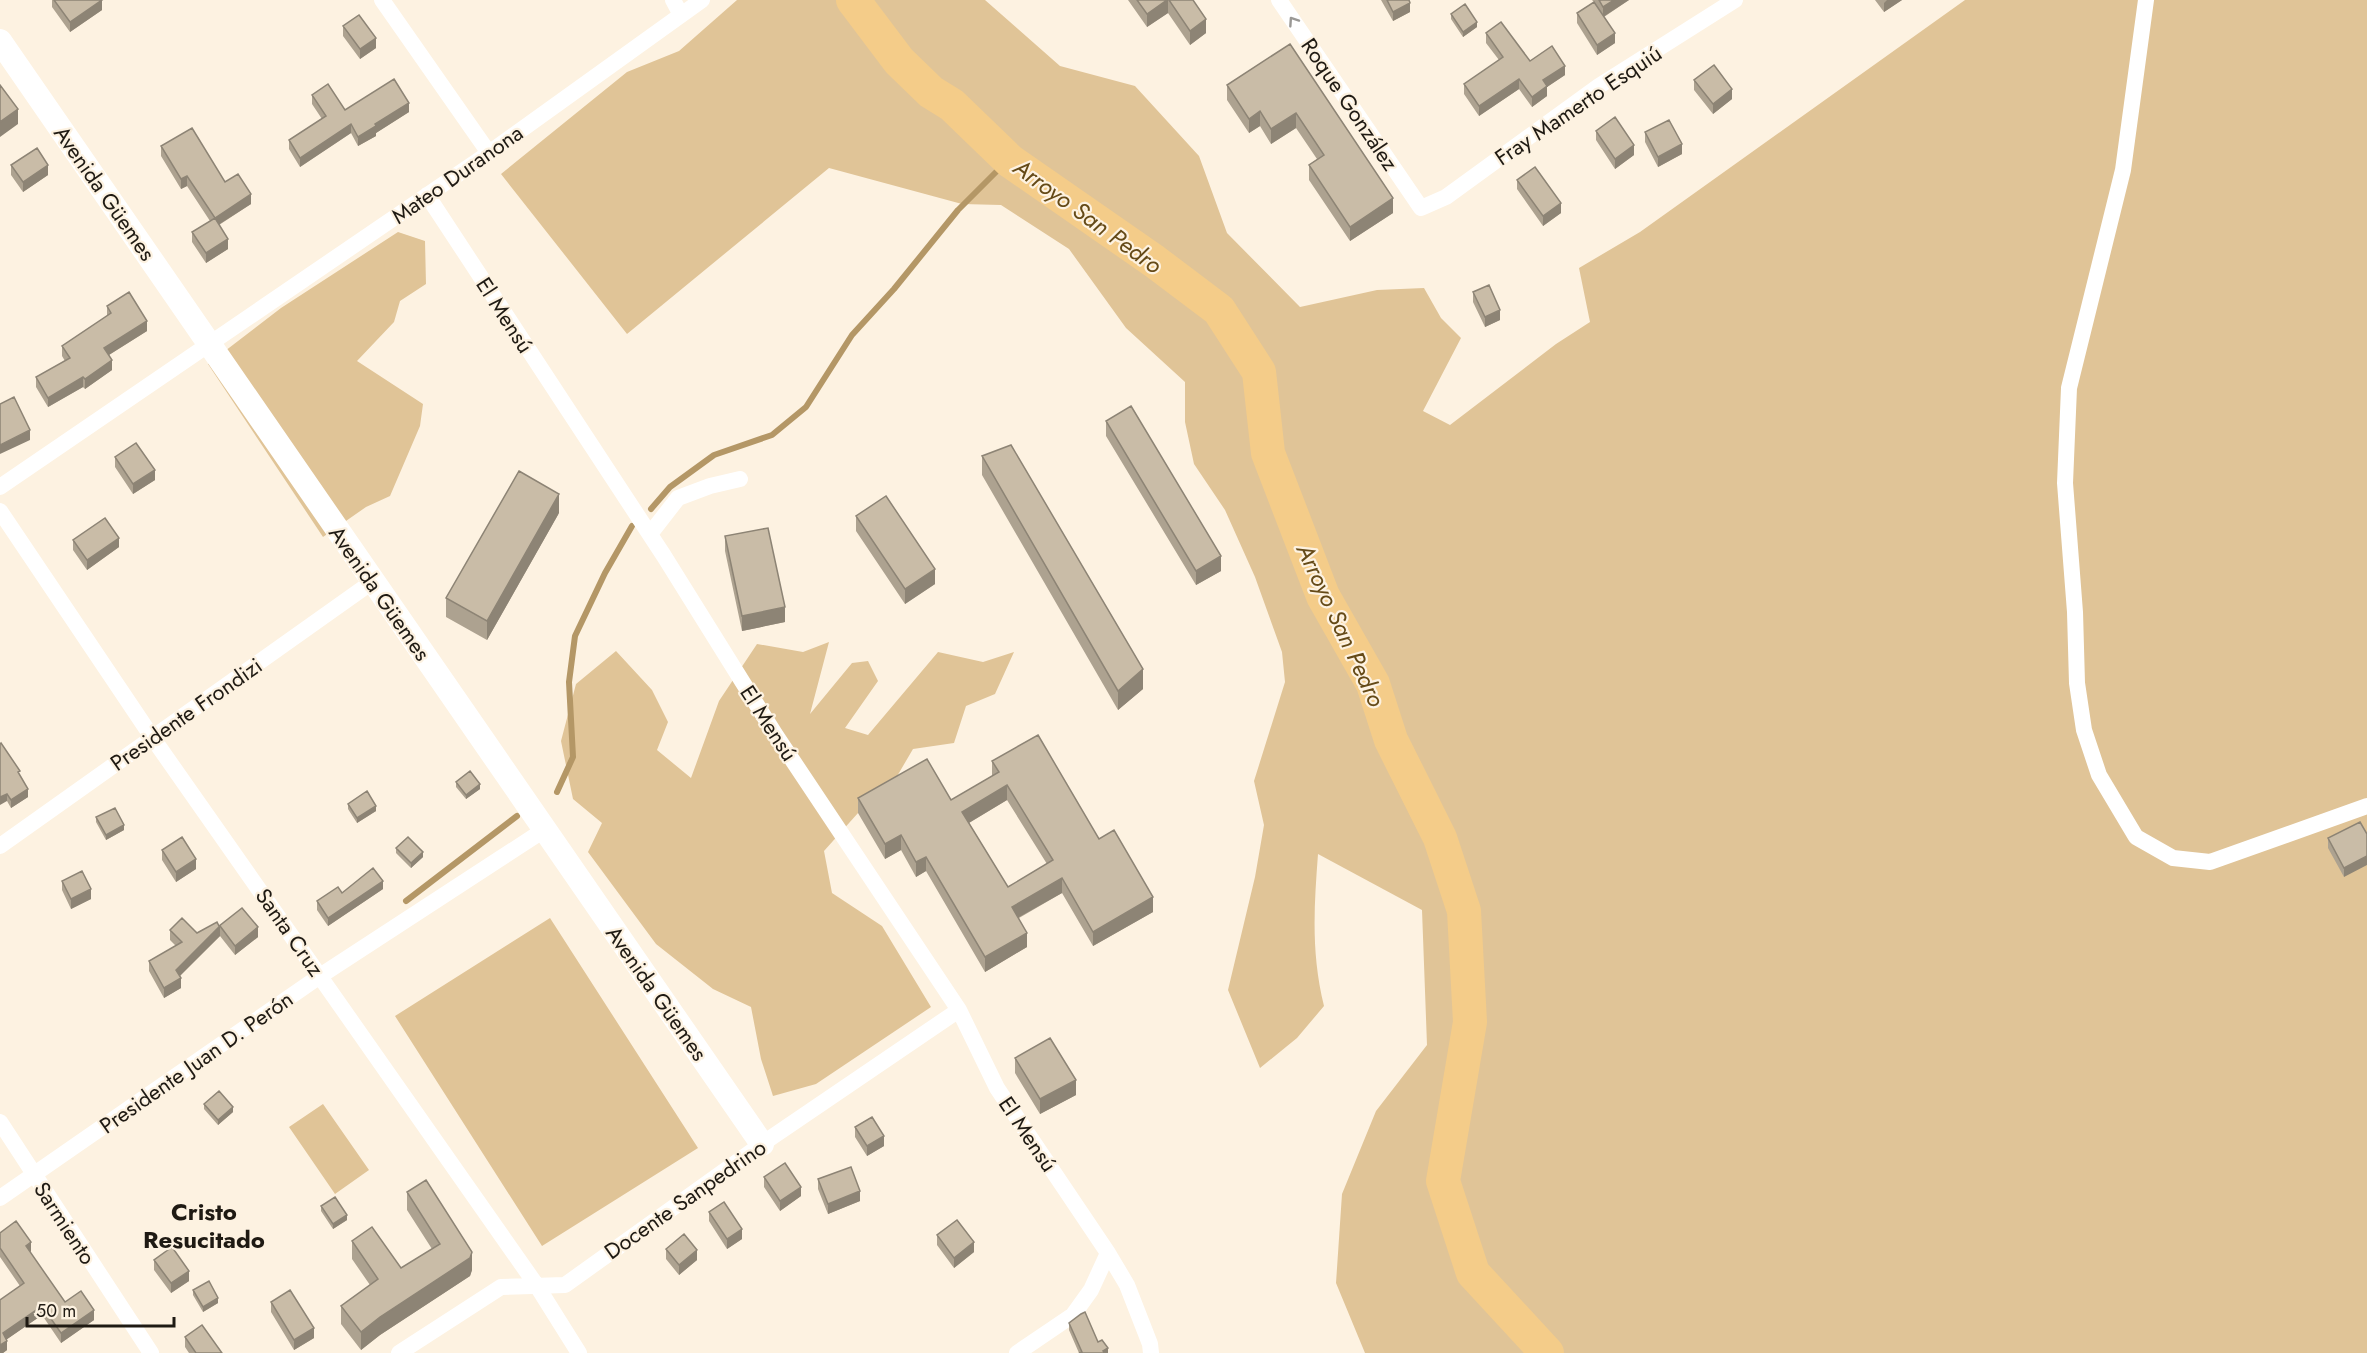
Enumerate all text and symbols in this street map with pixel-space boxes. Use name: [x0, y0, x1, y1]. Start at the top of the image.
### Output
one-way arrow: [1289, 17, 1300, 28]
street label: Roque González: [1294, 31, 1406, 177]
street label: Fray Mamerto Esquiú: [1488, 37, 1668, 173]
street label: Mateo Duranona: [385, 117, 529, 231]
street label: Avenida Güemes: [46, 119, 164, 267]
water label: Arroyo San Pedro: [1006, 149, 1170, 282]
street label: El Mensú: [468, 271, 542, 359]
street label: Avenida Güemes: [321, 519, 439, 667]
water label: Arroyo San Pedro: [1287, 537, 1394, 713]
street label: Presidente Frondizi: [104, 650, 268, 778]
street label: El Mensú: [732, 679, 806, 767]
street label: Santa Cruz: [248, 881, 332, 983]
street label: Avenida Güemes: [598, 919, 716, 1067]
street label: Presidente Juan D. Perón: [93, 983, 299, 1141]
street label: El Mensú: [991, 1090, 1065, 1178]
street label: Docente Sanpedrino: [598, 1131, 772, 1267]
street label: Sarmiento: [26, 1175, 104, 1271]
district label: Cristo Resucitado: [143, 1194, 265, 1257]
scale bar: [27, 1290, 174, 1328]
text: 50 m: [36, 1298, 76, 1324]

